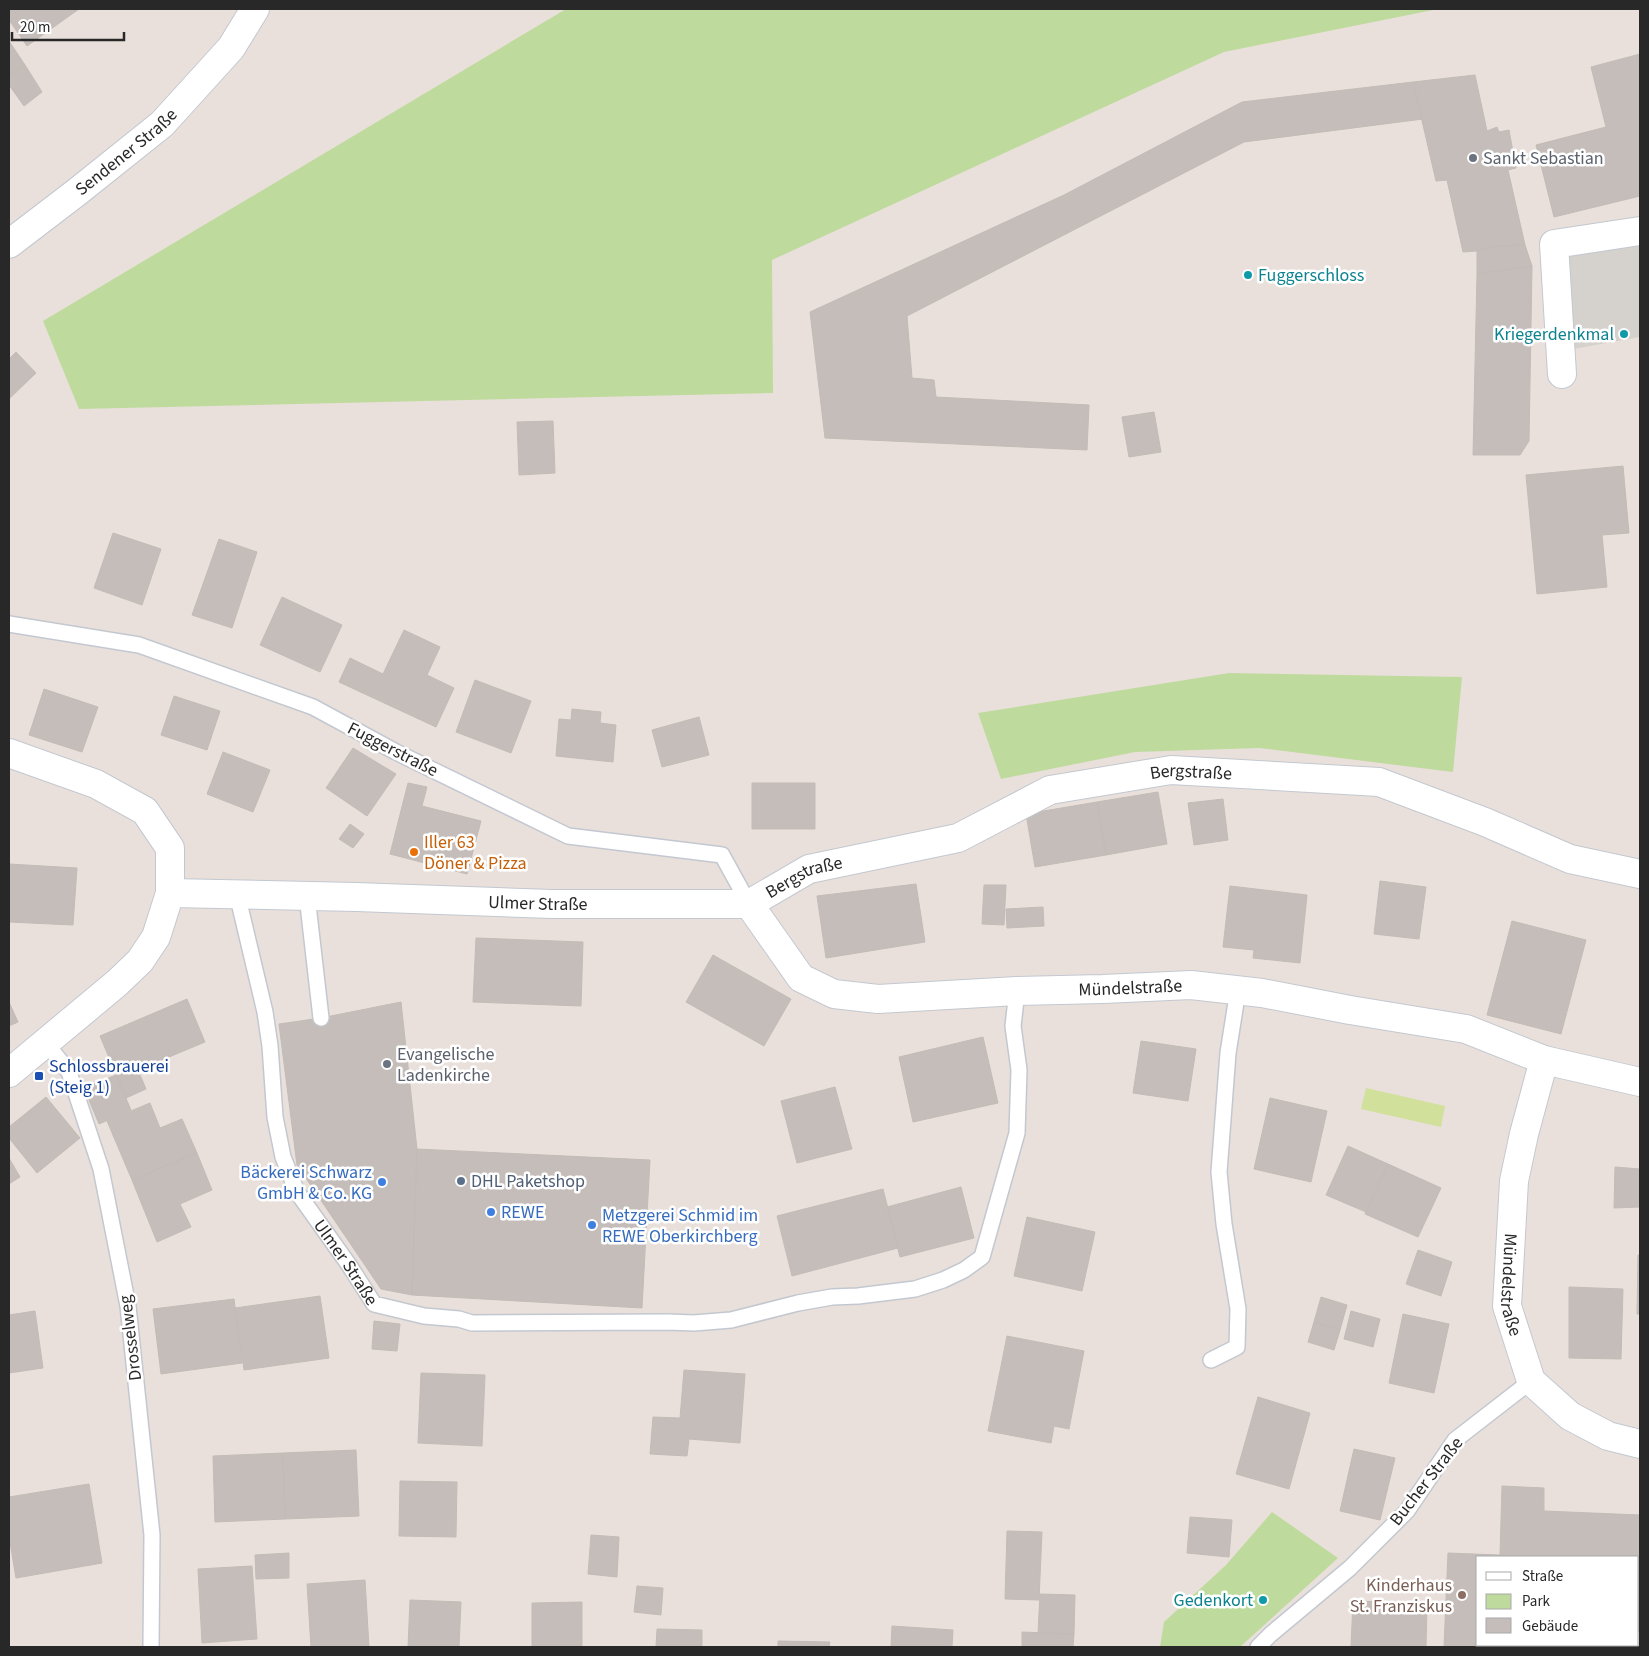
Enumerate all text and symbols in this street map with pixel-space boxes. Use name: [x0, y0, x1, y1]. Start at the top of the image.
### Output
scale bar: [12, 10, 125, 42]
text: 20 m: [20, 17, 50, 38]
street label: Sendener Straße: [70, 103, 183, 202]
place label: Sankt Sebastian: [1483, 146, 1604, 171]
marker: Sankt Sebastian: [1467, 152, 1479, 164]
place label: Fuggerschloss: [1258, 263, 1364, 288]
marker: Fuggerschloss: [1242, 269, 1254, 281]
place label: Kriegerdenkmal: [1494, 322, 1614, 347]
marker: Kriegerdenkmal: [1618, 328, 1630, 340]
street label: Fuggerstraße: [343, 716, 443, 783]
street label: Bergstraße: [1148, 758, 1233, 786]
place label: Iller 63 Döner & Pizza: [424, 830, 527, 876]
marker: Iller 63 Döner & Pizza: [408, 846, 420, 858]
street label: Bergstraße: [761, 850, 845, 905]
street label: Ulmer Straße: [488, 890, 588, 917]
street label: Mündelstraße: [1078, 973, 1183, 1003]
place label: Evangelische Ladenkirche: [397, 1042, 495, 1088]
place label: Schlossbrauerei (Steig 1): [49, 1054, 169, 1100]
marker: Evangelische Ladenkirche: [381, 1058, 393, 1070]
marker: Schlossbrauerei (Steig 1): [33, 1070, 45, 1082]
place label: Bäckerei Schwarz GmbH & Co. KG: [240, 1160, 372, 1206]
place label: DHL Paketshop: [471, 1169, 585, 1194]
marker: DHL Paketshop: [455, 1175, 467, 1187]
marker: Bäckerei Schwarz GmbH & Co. KG: [376, 1176, 388, 1188]
place label: REWE: [501, 1200, 544, 1225]
place label: Metzgerei Schmid im REWE Oberkirchberg: [602, 1203, 758, 1249]
marker: REWE: [485, 1206, 497, 1218]
street label: Ulmer Straße: [307, 1214, 384, 1311]
marker: Metzgerei Schmid im REWE Oberkirchberg: [586, 1219, 598, 1231]
street label: Mündelstraße: [1494, 1233, 1528, 1340]
street label: Drosselweg: [113, 1294, 148, 1382]
street label: Bucher Straße: [1384, 1432, 1469, 1531]
legend: [1476, 1556, 1639, 1646]
text: Straße: [1522, 1566, 1563, 1587]
place label: Kinderhaus St. Franziskus: [1350, 1573, 1452, 1619]
place label: Gedenkort: [1174, 1588, 1253, 1613]
marker: Kinderhaus St. Franziskus: [1456, 1589, 1468, 1601]
text: Park: [1522, 1591, 1551, 1612]
marker: Gedenkort: [1257, 1594, 1269, 1606]
text: Gebäude: [1522, 1616, 1578, 1637]

